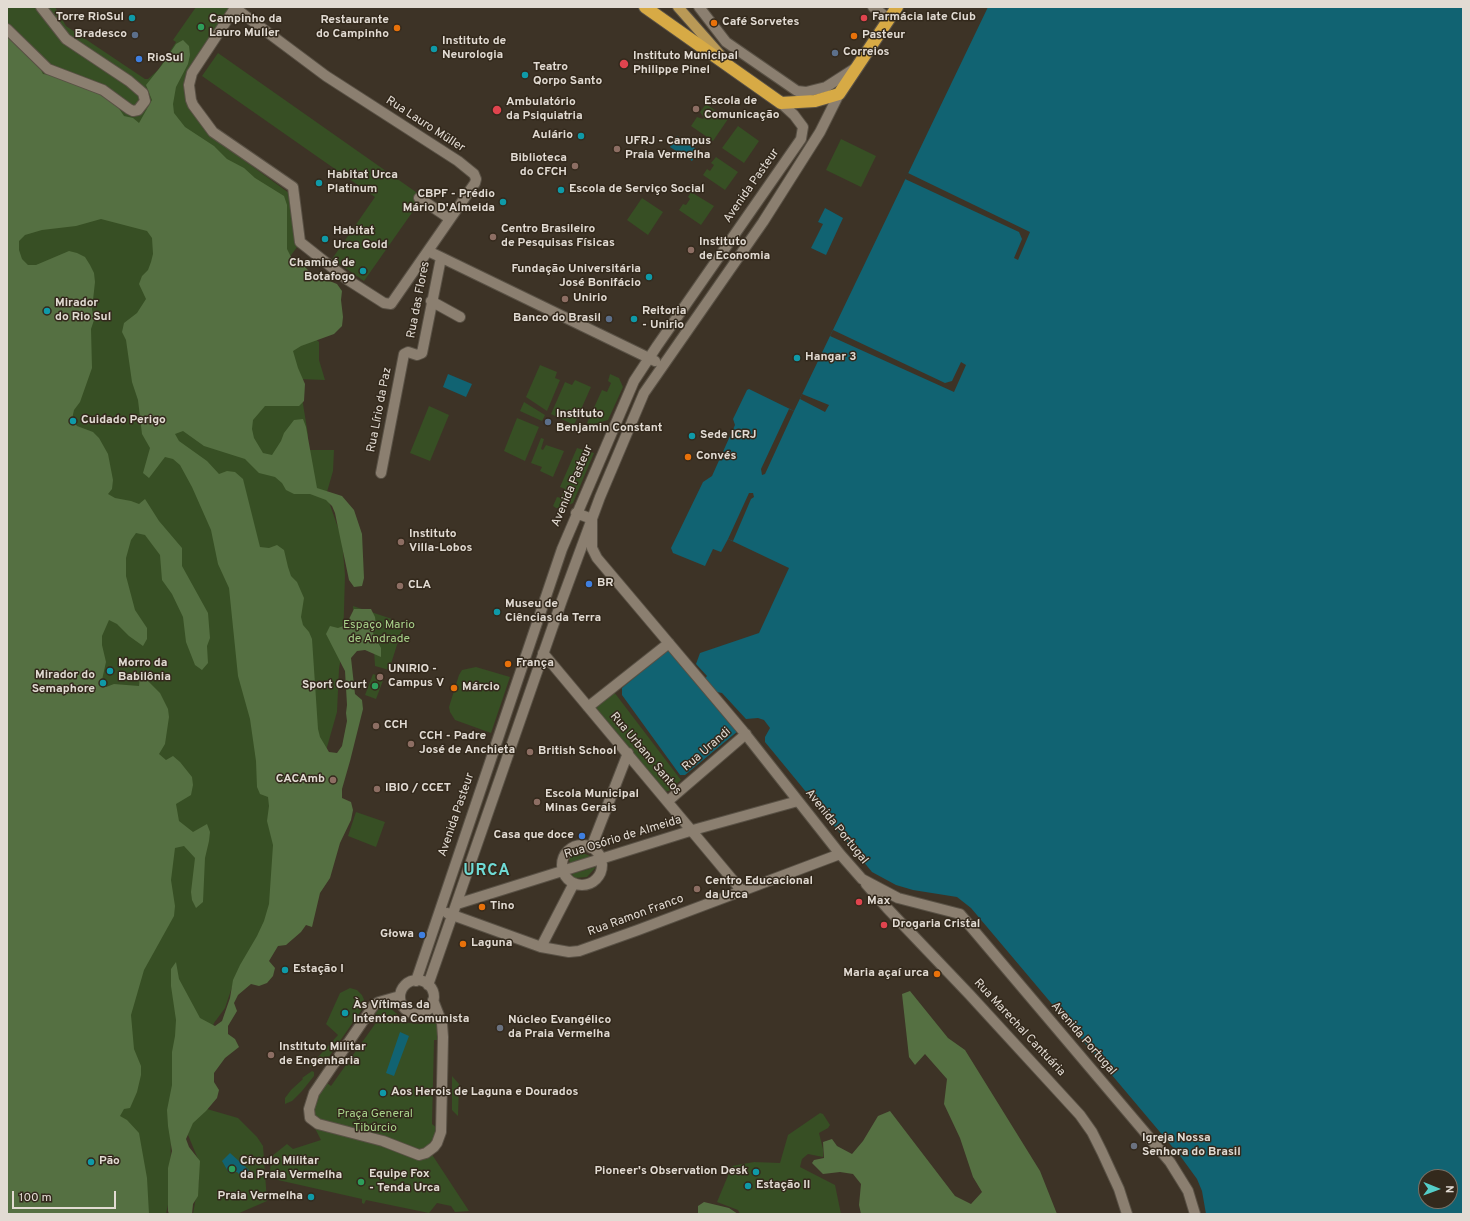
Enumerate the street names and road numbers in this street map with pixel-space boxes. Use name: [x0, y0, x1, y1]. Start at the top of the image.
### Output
street label: Rua Lauro Müller: [383, 94, 467, 156]
street label: Avenida Pasteur: [721, 146, 783, 226]
street label: Rua das Flores: [404, 260, 434, 340]
street label: Rua Lírio da Paz: [365, 366, 395, 454]
street label: Avenida Pasteur: [549, 443, 597, 529]
street label: Rua Urbano Santos: [606, 710, 684, 798]
street label: Rua Urandi: [680, 725, 734, 775]
street label: Avenida Pasteur: [436, 771, 478, 859]
street label: Avenida Portugal: [801, 787, 871, 867]
street label: Rua Osório de Almeida: [563, 813, 683, 863]
street label: Rua Ramon Franco: [586, 892, 686, 940]
street label: Rua Marechal Cantuária: [970, 976, 1068, 1080]
street label: Avenida Portugal: [1047, 999, 1119, 1079]

